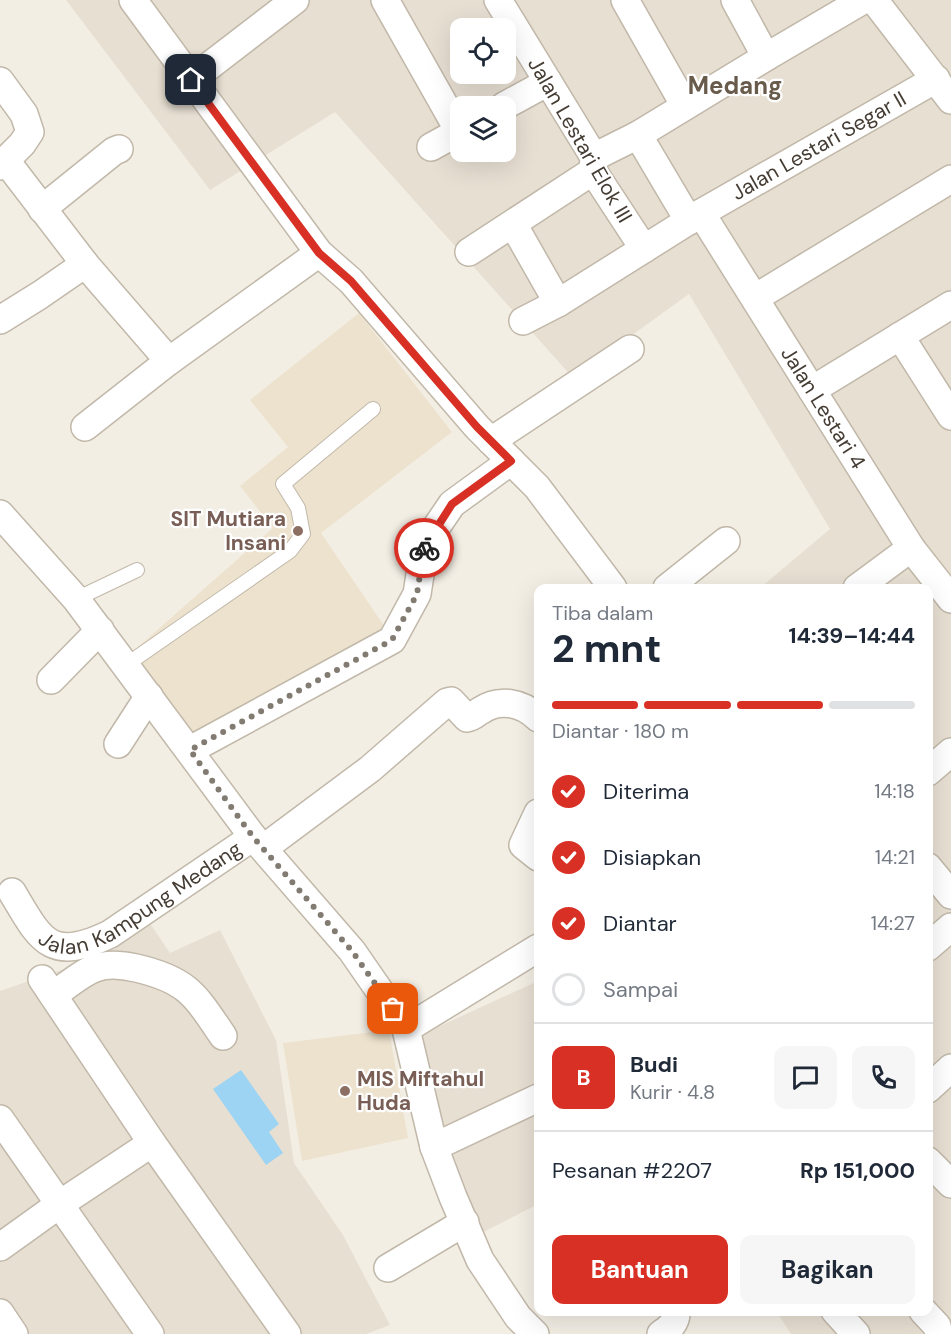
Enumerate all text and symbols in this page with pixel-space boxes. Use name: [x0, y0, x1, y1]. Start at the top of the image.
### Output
map controls: [450, 18, 516, 162]
button: locate: [450, 18, 516, 84]
street label: Jalan Lestari Elok III: [521, 52, 639, 228]
pin: [165, 54, 216, 105]
icon: home: [174, 63, 207, 96]
district label: Medang: [688, 70, 782, 101]
street label: Jalan Lestari Segar II: [726, 85, 911, 207]
button: layers: [450, 96, 516, 162]
street label: Jalan Lestari 4: [774, 341, 872, 475]
place label: SIT Mutiara Insani: [171, 505, 286, 557]
courier: [394, 518, 454, 578]
marker: SIT Mutiara Insani: [291, 524, 305, 538]
icon: bike: [408, 532, 441, 565]
text: Tiba dalam: [552, 600, 653, 626]
text: 14:39–14:44: [789, 621, 915, 650]
text: 2 mnt: [552, 623, 661, 674]
text: Diantar · 180 m: [552, 718, 689, 744]
icon: check: [552, 775, 585, 808]
text: Diterima: [603, 777, 689, 806]
text: 14:18: [874, 778, 915, 804]
street label: Jalan Kampung Medang: [32, 835, 247, 961]
icon: check: [552, 841, 585, 874]
text: Disiapkan: [603, 843, 701, 872]
text: 14:21: [875, 844, 915, 870]
icon: check: [552, 907, 585, 940]
text: Diantar: [603, 909, 677, 938]
text: 14:27: [871, 910, 915, 936]
text: Sampai: [603, 975, 678, 1004]
pin: [367, 983, 418, 1034]
icon: bag: [376, 992, 409, 1025]
button: chat: [774, 1046, 837, 1109]
button: phone: [852, 1046, 915, 1109]
text: Budi: [630, 1050, 678, 1079]
text: B: [576, 1063, 591, 1092]
place label: MIS Miftahul Huda: [357, 1065, 484, 1117]
text: Kurir · 4.8: [630, 1079, 715, 1105]
marker: MIS Miftahul Huda: [338, 1084, 352, 1098]
text: Pesanan #2207: [552, 1156, 712, 1185]
text: Rp 151,000: [800, 1156, 915, 1185]
button: Bantuan: [552, 1235, 728, 1304]
button: Bagikan: [740, 1235, 915, 1304]

